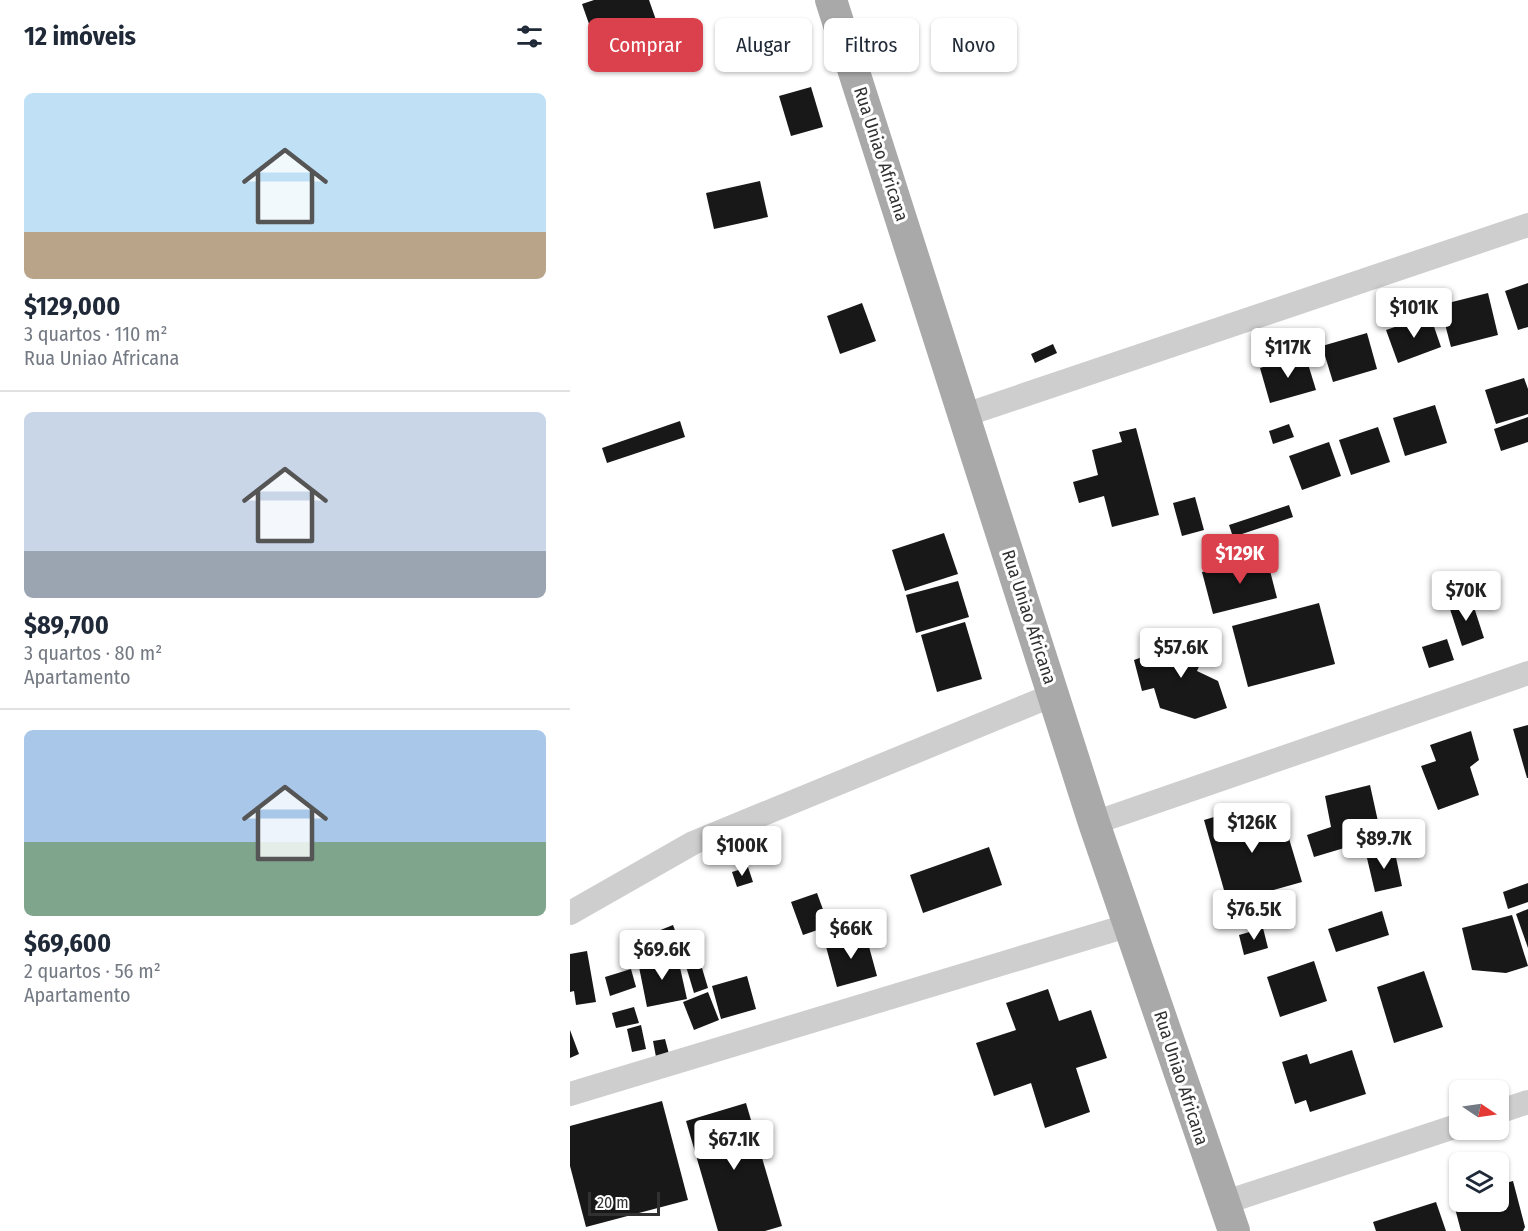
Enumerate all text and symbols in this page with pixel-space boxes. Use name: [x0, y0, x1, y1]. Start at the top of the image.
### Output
chip: Comprar: [588, 18, 703, 72]
chip: Alugar: [715, 18, 812, 72]
chip: Filtros: [824, 18, 919, 72]
chip: Novo: [931, 18, 1017, 72]
icon: filters: [513, 20, 546, 53]
text: 12 imóveis: [24, 21, 136, 52]
street label: Rua Uniao Africana: [849, 84, 913, 224]
icon: home: [231, 132, 339, 240]
pin: $101K: [1372, 288, 1456, 339]
text: $129,000: [24, 291, 120, 322]
text: $101K: [1390, 295, 1438, 319]
text: 3 quartos · 110 m²: [24, 322, 168, 346]
pin: $117K: [1246, 328, 1330, 379]
text: $117K: [1265, 335, 1311, 359]
text: Rua Uniao Africana: [24, 346, 179, 370]
icon: home: [231, 451, 339, 559]
pin: $129K: [1198, 534, 1282, 585]
text: $129K: [1216, 541, 1264, 565]
street label: Rua Uniao Africana: [997, 547, 1061, 687]
pin: $70K: [1430, 571, 1502, 622]
text: $70K: [1446, 578, 1486, 602]
text: $89,700: [24, 610, 109, 641]
pin: $57.6K: [1132, 628, 1230, 679]
text: $57.6K: [1154, 635, 1208, 659]
text: 3 quartos · 80 m²: [24, 641, 162, 665]
text: Apartamento: [24, 665, 131, 689]
icon: home: [231, 769, 339, 877]
pin: $126K: [1210, 803, 1294, 854]
text: $126K: [1227, 810, 1277, 834]
pin: $89.7K: [1335, 819, 1433, 870]
pin: $100K: [700, 826, 784, 877]
text: $89.7K: [1356, 826, 1412, 850]
text: $100K: [716, 833, 768, 857]
pin: $76.5K: [1205, 890, 1303, 941]
text: $76.5K: [1227, 897, 1281, 921]
pin: $66K: [815, 909, 887, 960]
text: $66K: [830, 916, 872, 940]
text: $69,600: [24, 928, 111, 959]
pin: $69.6K: [613, 930, 711, 981]
text: $69.6K: [634, 937, 690, 961]
text: 2 quartos · 56 m²: [24, 959, 161, 983]
text: Apartamento: [24, 983, 131, 1007]
street label: Rua Uniao Africana: [1149, 1008, 1213, 1148]
north arrow: [1449, 1080, 1509, 1140]
map controls: [1449, 1080, 1509, 1212]
pin: $67.1K: [685, 1120, 783, 1171]
text: $67.1K: [708, 1127, 760, 1151]
button: layers: [1449, 1152, 1509, 1212]
scale bar: [588, 1189, 660, 1216]
text: 20 m: [597, 1193, 628, 1212]

